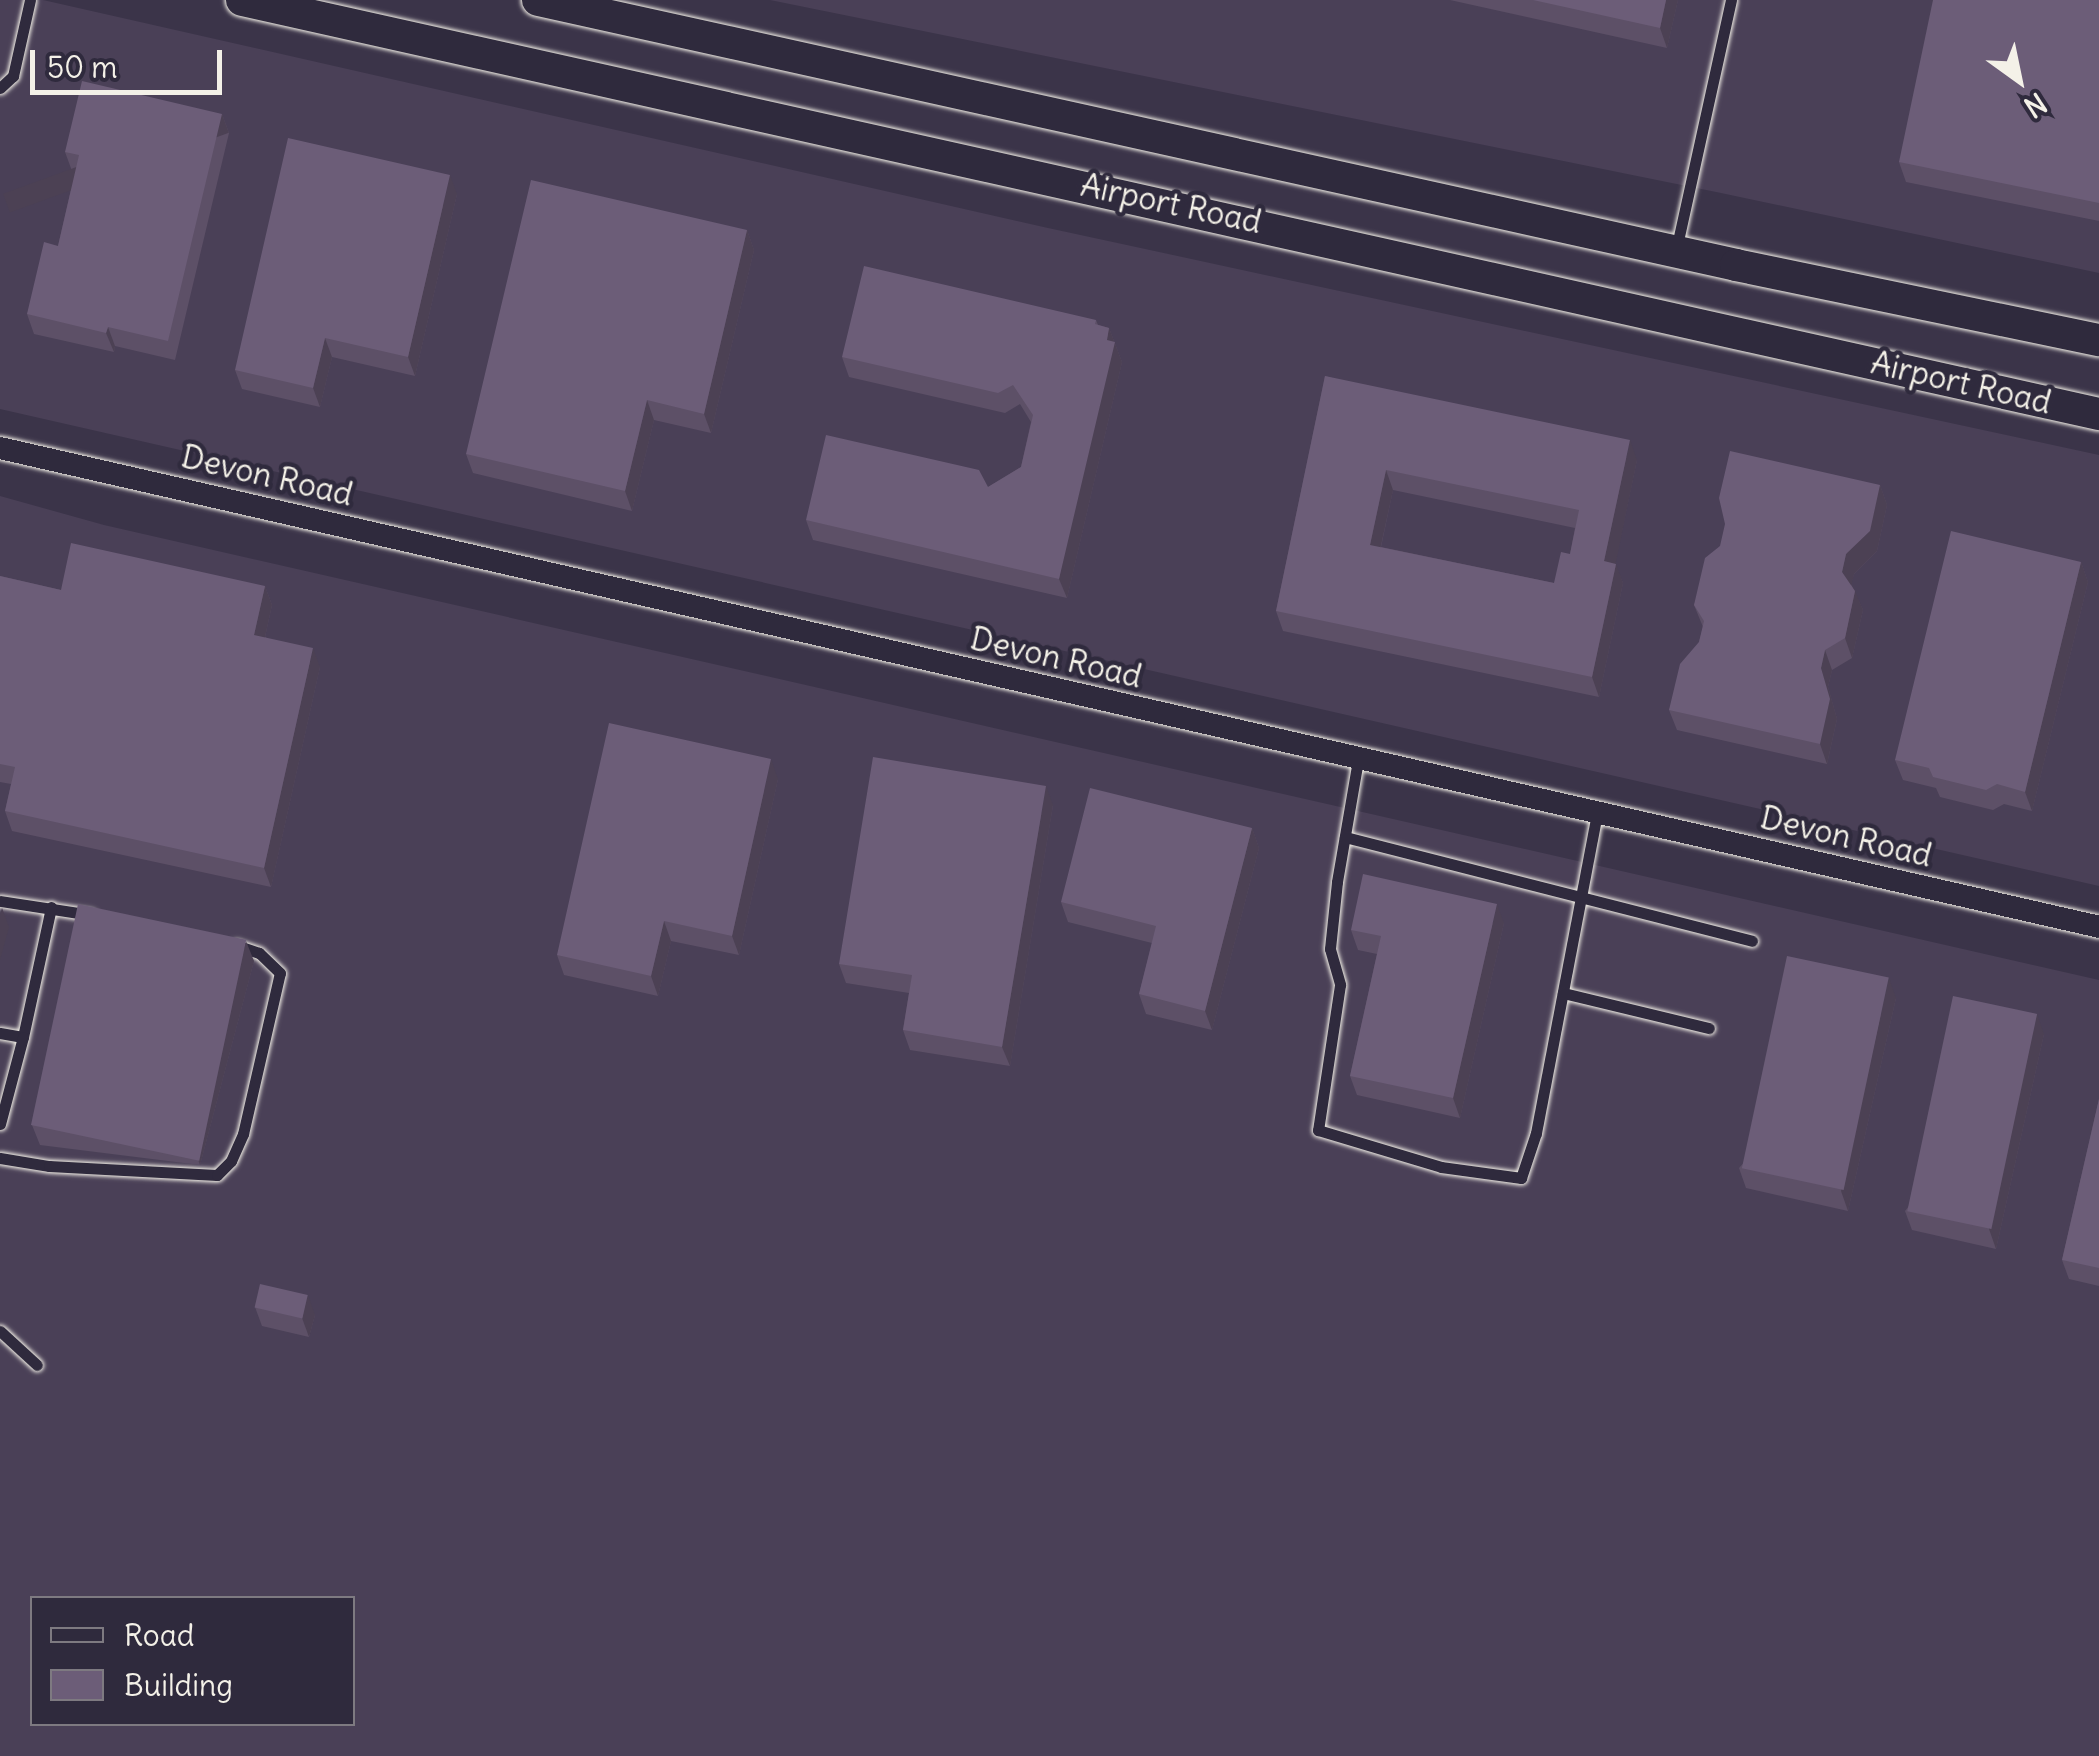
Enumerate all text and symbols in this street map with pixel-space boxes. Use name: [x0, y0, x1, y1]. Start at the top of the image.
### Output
scale bar: [35, 30, 228, 92]
north arrow: [1969, 30, 2069, 130]
text: 50 m: [47, 48, 117, 86]
text: N: [2017, 85, 2053, 126]
street label: Airport Road: [1077, 166, 1265, 242]
street label: Airport Road: [1867, 344, 2055, 422]
street label: Devon Road: [178, 438, 356, 514]
street label: Devon Road: [967, 620, 1145, 696]
street label: Devon Road: [1757, 799, 1935, 875]
legend: [30, 1596, 355, 1726]
text: Road: [124, 1616, 194, 1654]
text: Building: [124, 1666, 233, 1704]

